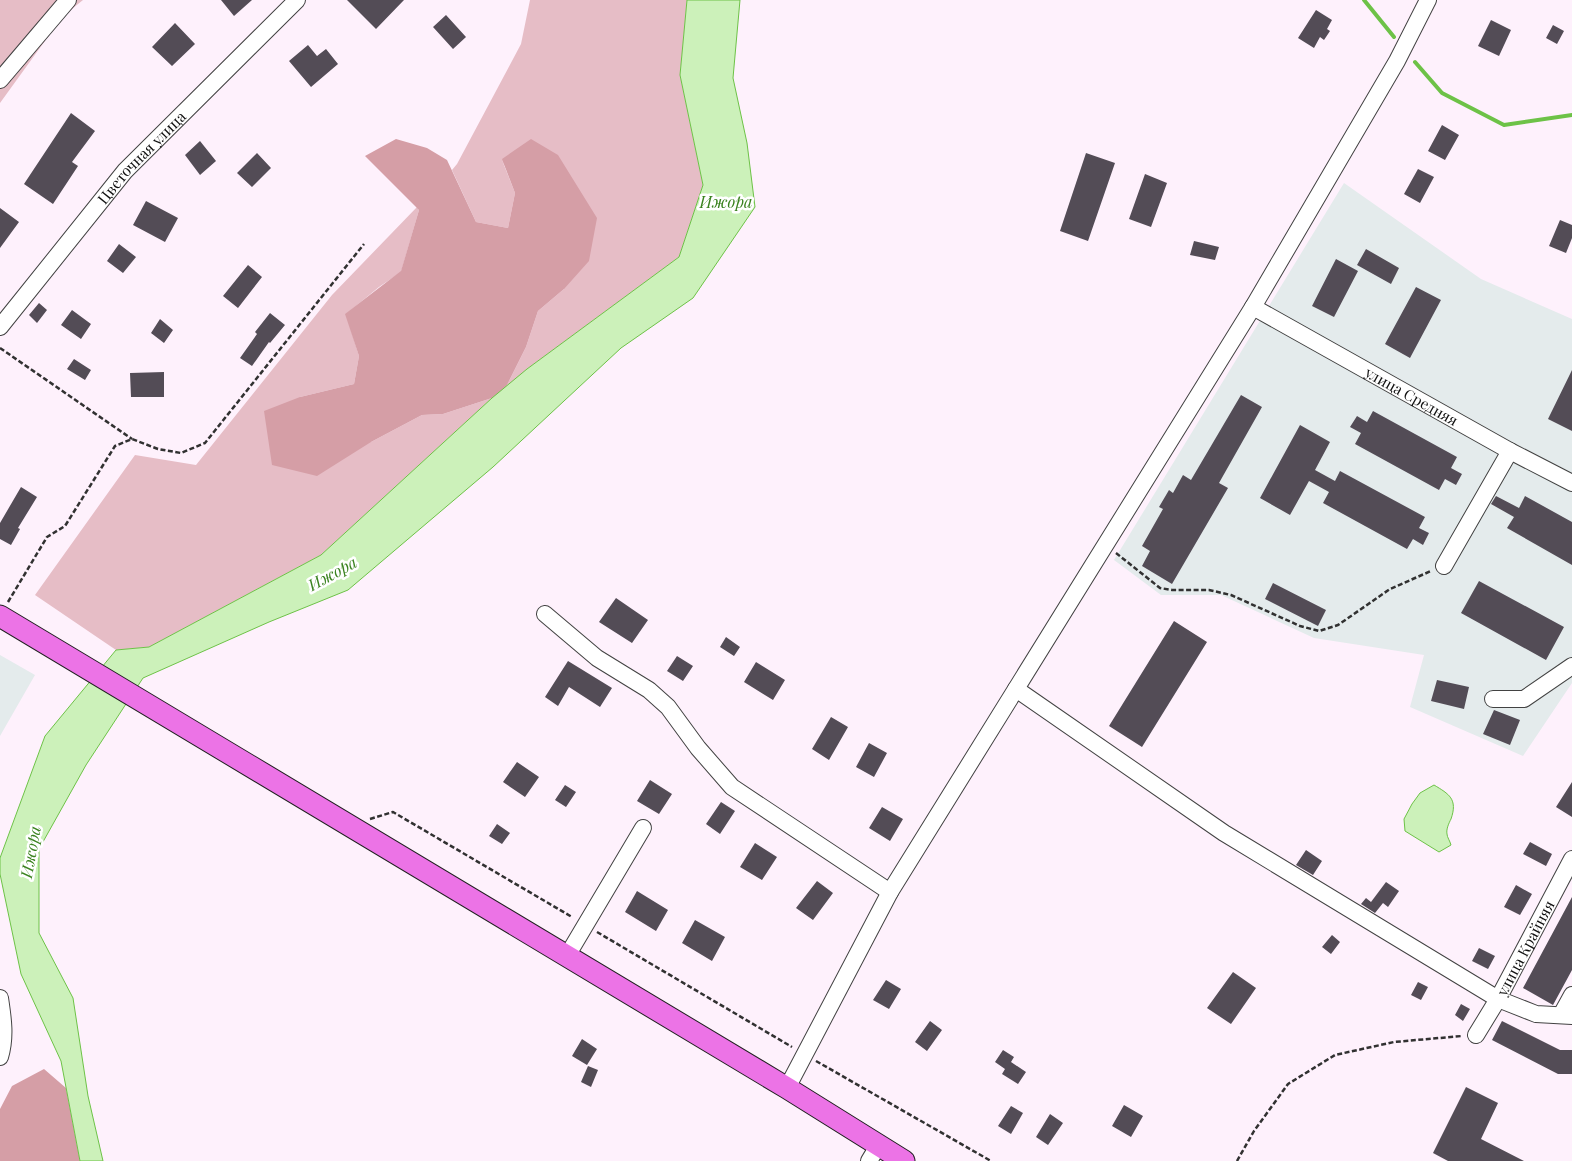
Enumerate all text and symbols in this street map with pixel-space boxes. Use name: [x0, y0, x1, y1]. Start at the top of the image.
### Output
street label: Цветочная улица: [93, 106, 190, 208]
water label: Ижора: [699, 191, 752, 212]
street label: улица Средняя: [1361, 361, 1462, 430]
water label: Ижора: [303, 551, 360, 595]
water label: Ижора: [15, 824, 45, 881]
street label: улица Крайняя: [1491, 897, 1558, 1000]

